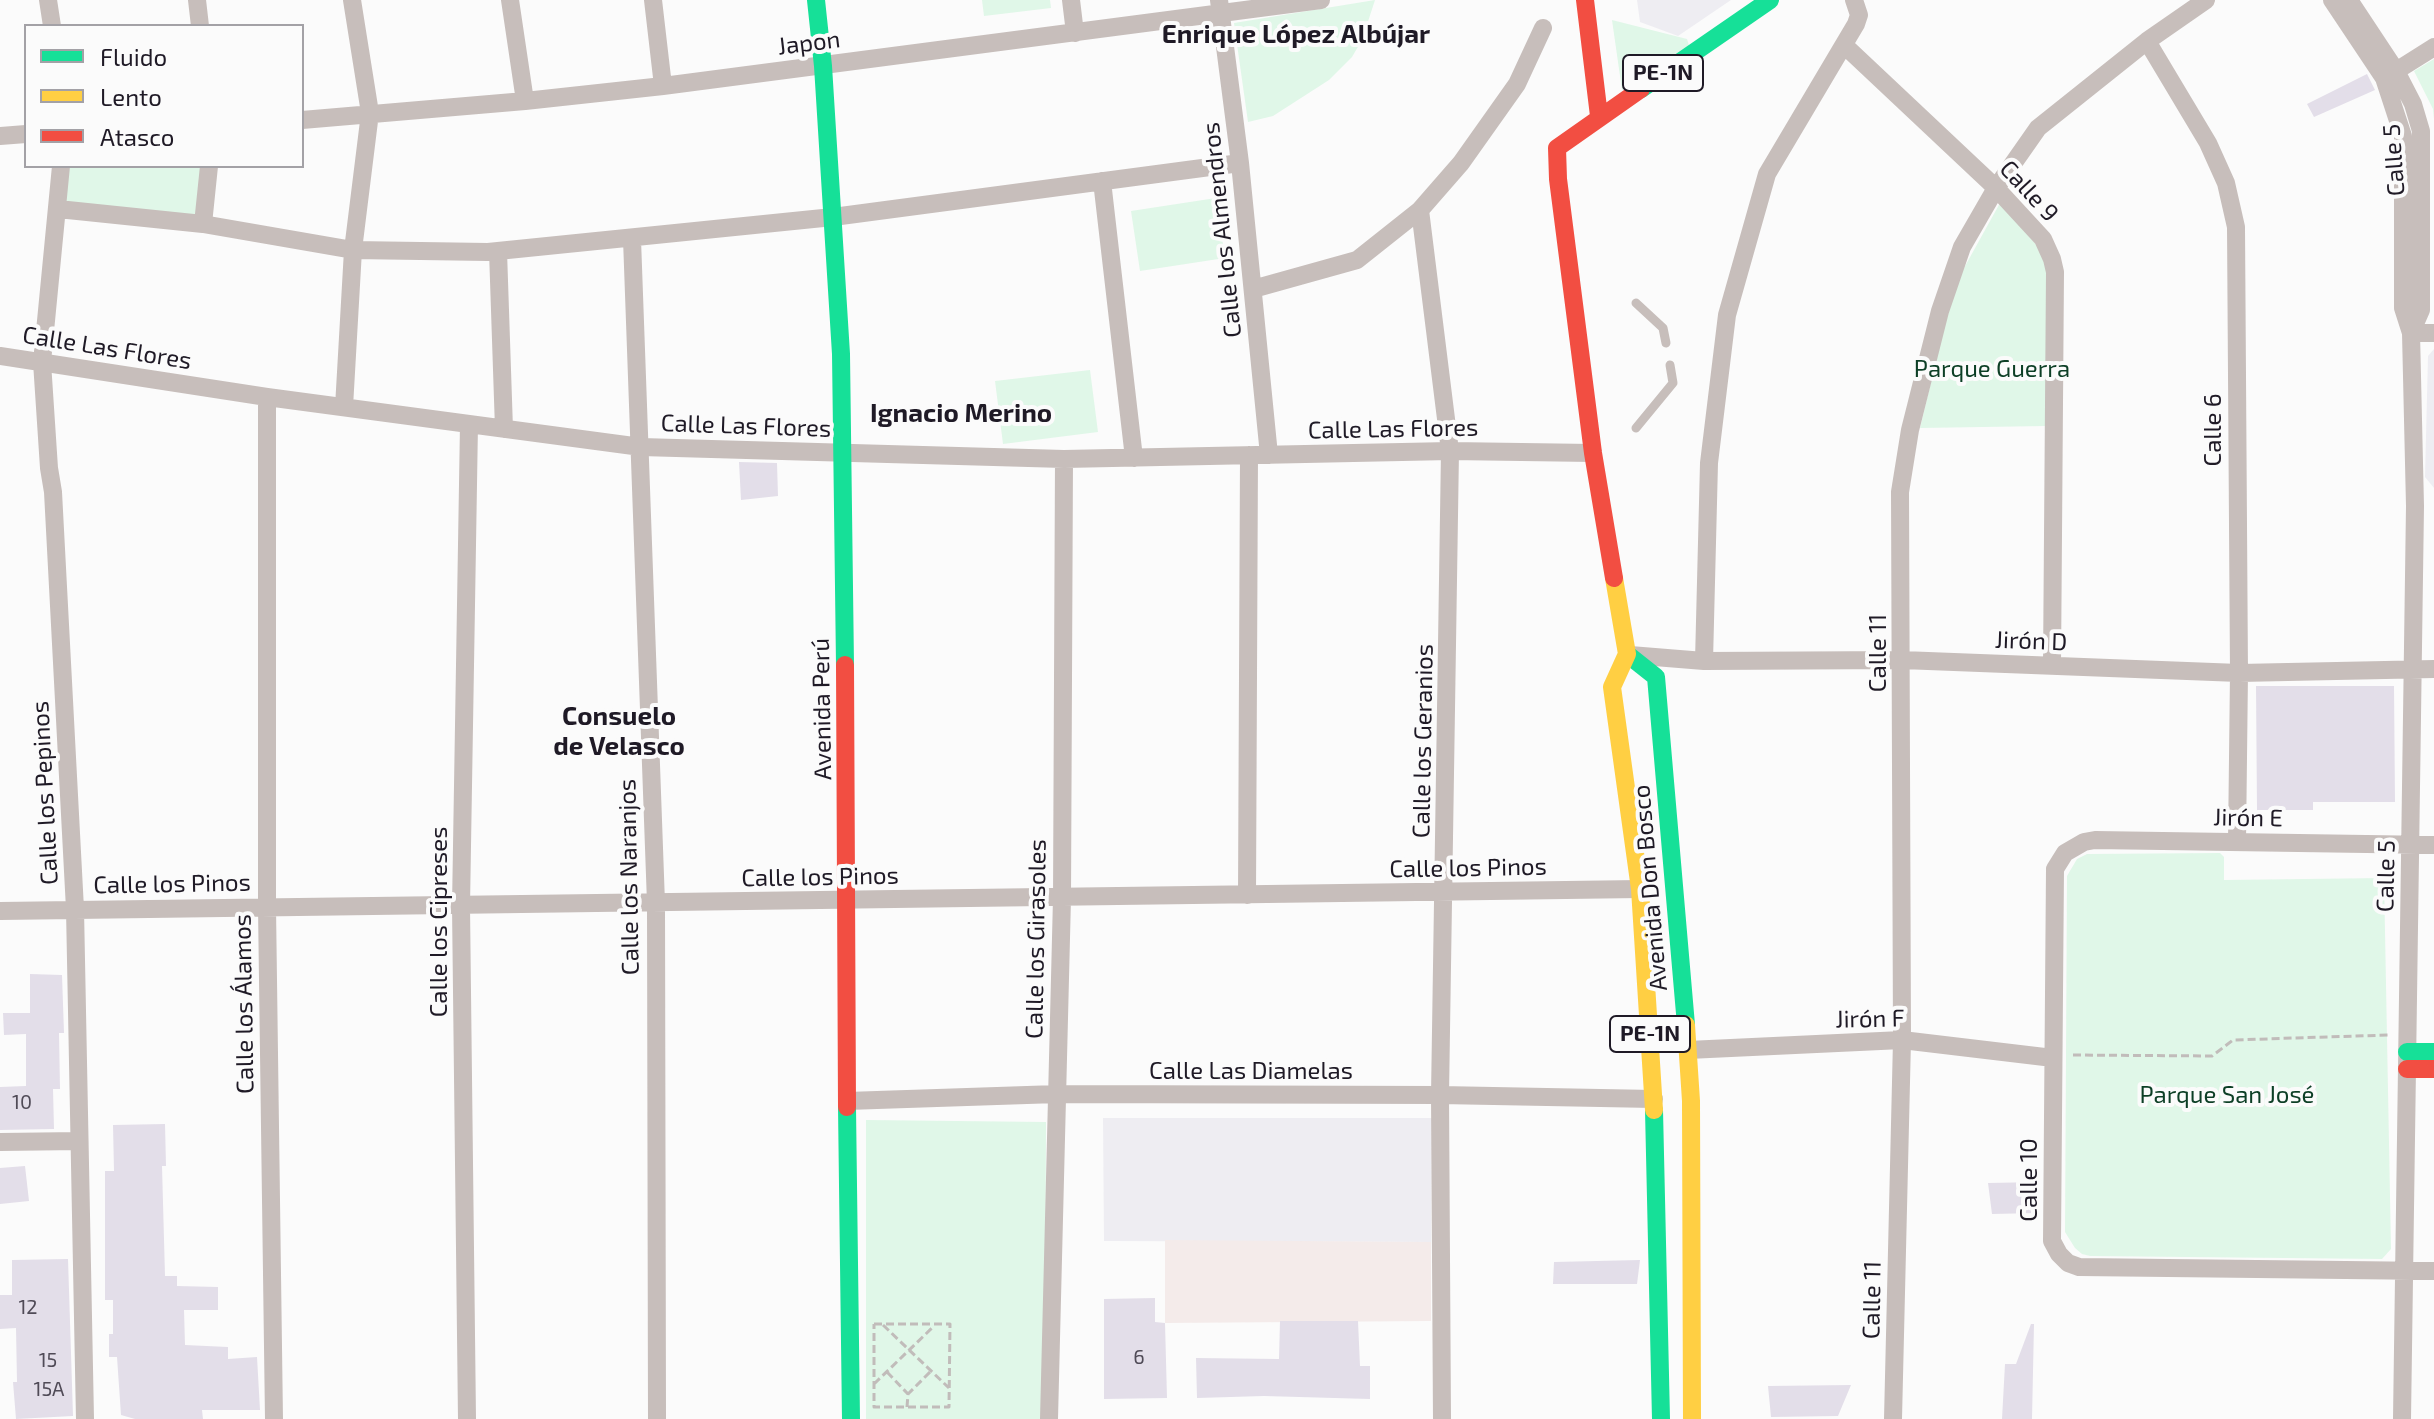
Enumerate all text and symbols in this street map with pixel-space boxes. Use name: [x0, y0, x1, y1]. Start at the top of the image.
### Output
district label: Enrique López Albújar: [1162, 18, 1430, 50]
legend: [24, 24, 304, 168]
street label: Japon: [776, 25, 842, 61]
text: Fluido: [100, 42, 167, 71]
road number: PE-1N: [1623, 55, 1703, 91]
text: Lento: [100, 82, 162, 111]
street label: Calle los Almendros: [1196, 121, 1248, 339]
text: Atasco: [100, 122, 174, 151]
street label: Calle 5: [2377, 123, 2411, 197]
street label: Calle 9: [1994, 154, 2064, 228]
street label: Calle Las Flores: [21, 320, 193, 376]
park label: Parque Guerra: [1914, 355, 2070, 383]
street label: Calle 6: [2199, 393, 2227, 467]
district label: Ignacio Merino: [870, 397, 1052, 429]
street label: Calle Las Flores: [660, 409, 832, 443]
street label: Calle Las Flores: [1308, 413, 1478, 445]
street label: Calle 11: [1864, 614, 1892, 692]
street label: Jirón D: [1994, 625, 2068, 657]
street label: Avenida Perú: [806, 638, 838, 780]
street label: Calle los Geranios: [1407, 644, 1439, 838]
street label: Calle los Pepinos: [26, 700, 64, 886]
district label: Consuelo de Velasco: [553, 700, 685, 762]
street label: Calle los Naranjos: [613, 779, 645, 975]
street label: Avenida Don Bosco: [1627, 784, 1673, 992]
street label: Jirón E: [2213, 803, 2283, 833]
street label: Calle los Cipreses: [425, 827, 453, 1017]
street label: Calle los Girasoles: [1020, 839, 1052, 1039]
street label: Calle 5: [2371, 840, 2401, 912]
street label: Calle los Pinos: [1389, 852, 1547, 884]
street label: Calle los Pinos: [741, 861, 899, 893]
street label: Calle los Pinos: [93, 868, 251, 900]
street label: Calle los Álamos: [228, 914, 260, 1094]
street label: Jirón F: [1835, 1004, 1905, 1034]
road number: PE-1N: [1610, 1016, 1690, 1052]
street label: Calle Las Diamelas: [1149, 1057, 1353, 1085]
park label: Parque San José: [2139, 1081, 2315, 1109]
house number: 10: [12, 1090, 32, 1114]
street label: Calle 10: [2015, 1138, 2043, 1222]
street label: Calle 11: [1857, 1261, 1887, 1339]
house number: 12: [18, 1295, 38, 1319]
house number: 6: [1133, 1345, 1145, 1369]
house number: 15: [39, 1348, 57, 1372]
house number: 15A: [33, 1377, 65, 1401]

